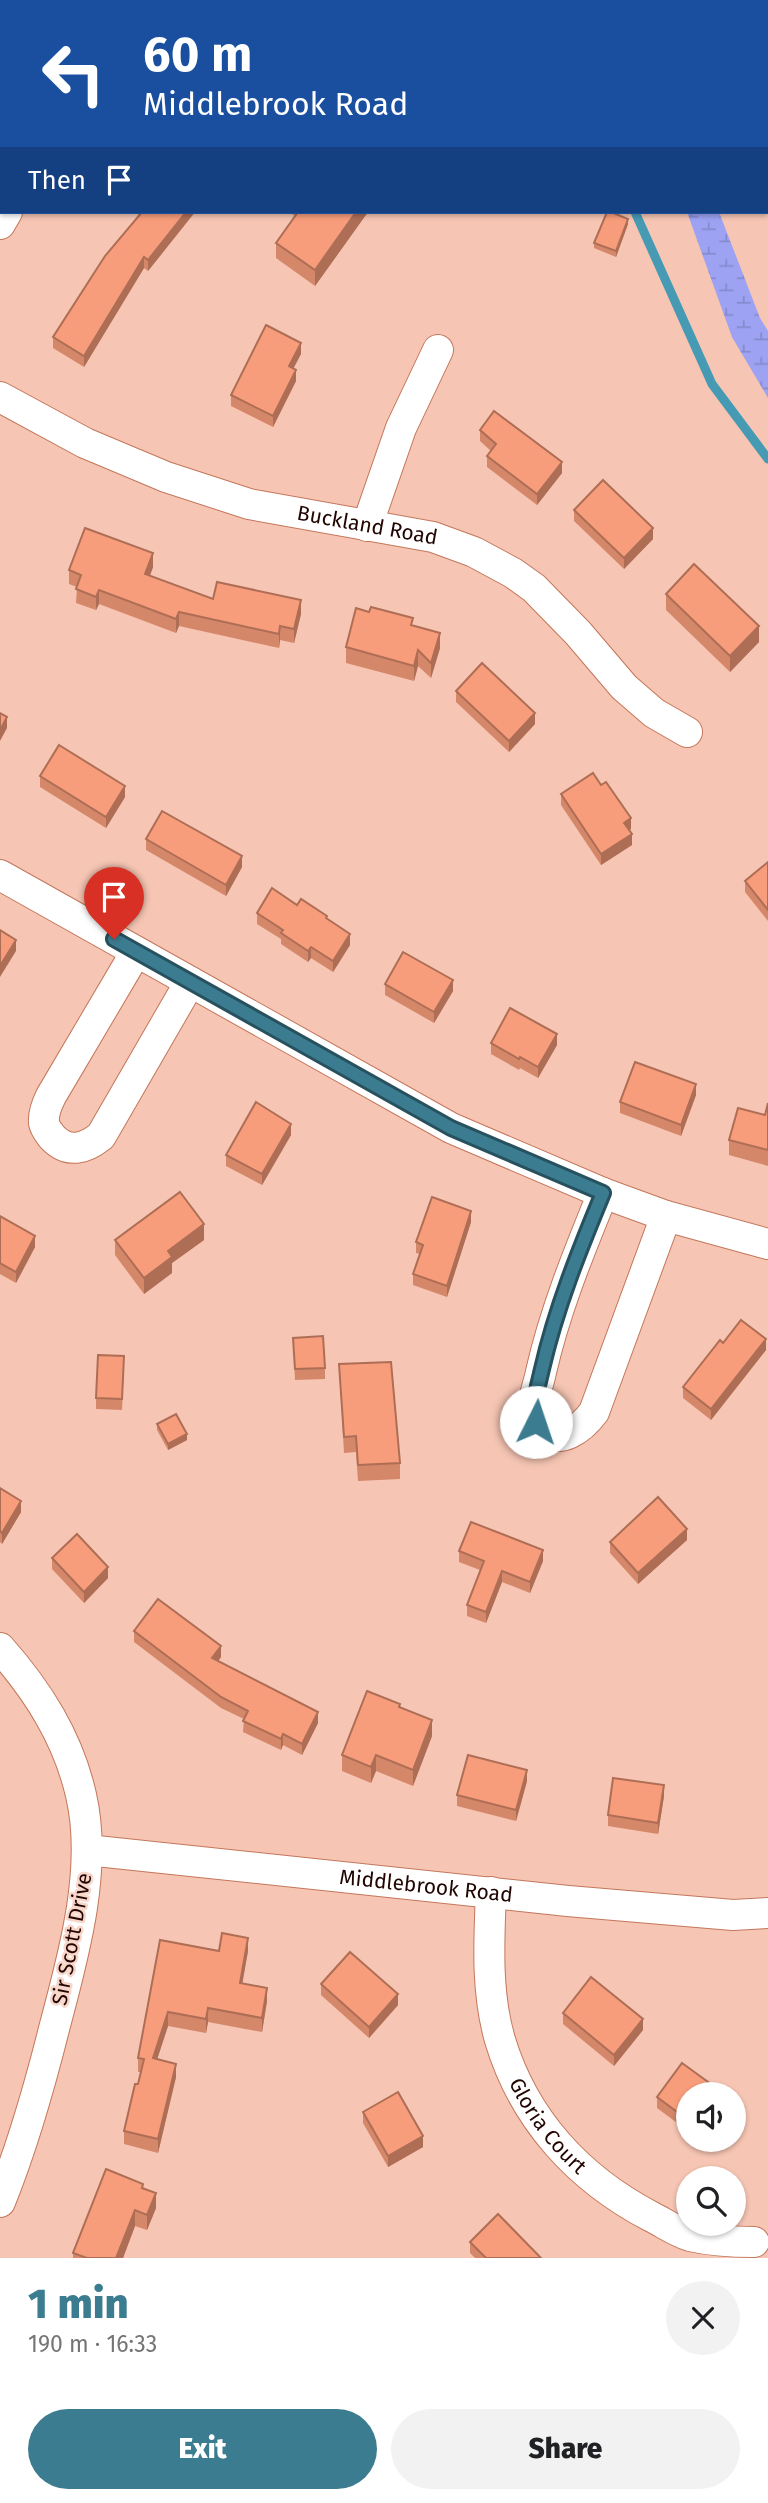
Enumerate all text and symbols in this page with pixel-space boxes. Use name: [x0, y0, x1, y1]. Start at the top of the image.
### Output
text: 60 m: [143, 25, 252, 84]
icon: left: [28, 28, 119, 119]
text: Middlebrook Road: [143, 85, 408, 123]
icon: arrive: [100, 161, 138, 199]
text: Then: [28, 165, 86, 196]
street label: Buckland Road: [295, 500, 440, 551]
pin: [84, 867, 144, 939]
icon: arrive: [95, 878, 133, 916]
position arrow: [499, 1385, 573, 1459]
street label: Middlebrook Road: [338, 1864, 514, 1908]
street label: Sir Scott Drive: [46, 1871, 98, 2007]
street label: Gloria Court: [503, 2073, 592, 2180]
map controls: [676, 2082, 746, 2236]
button: sound: [676, 2082, 746, 2152]
button: search: [676, 2166, 746, 2236]
text: 1 min: [28, 2279, 129, 2329]
button: close: [666, 2281, 740, 2355]
text: 190 m · 16:33: [28, 2330, 157, 2358]
button: Exit: [28, 2409, 377, 2489]
button: Share: [391, 2409, 740, 2489]

